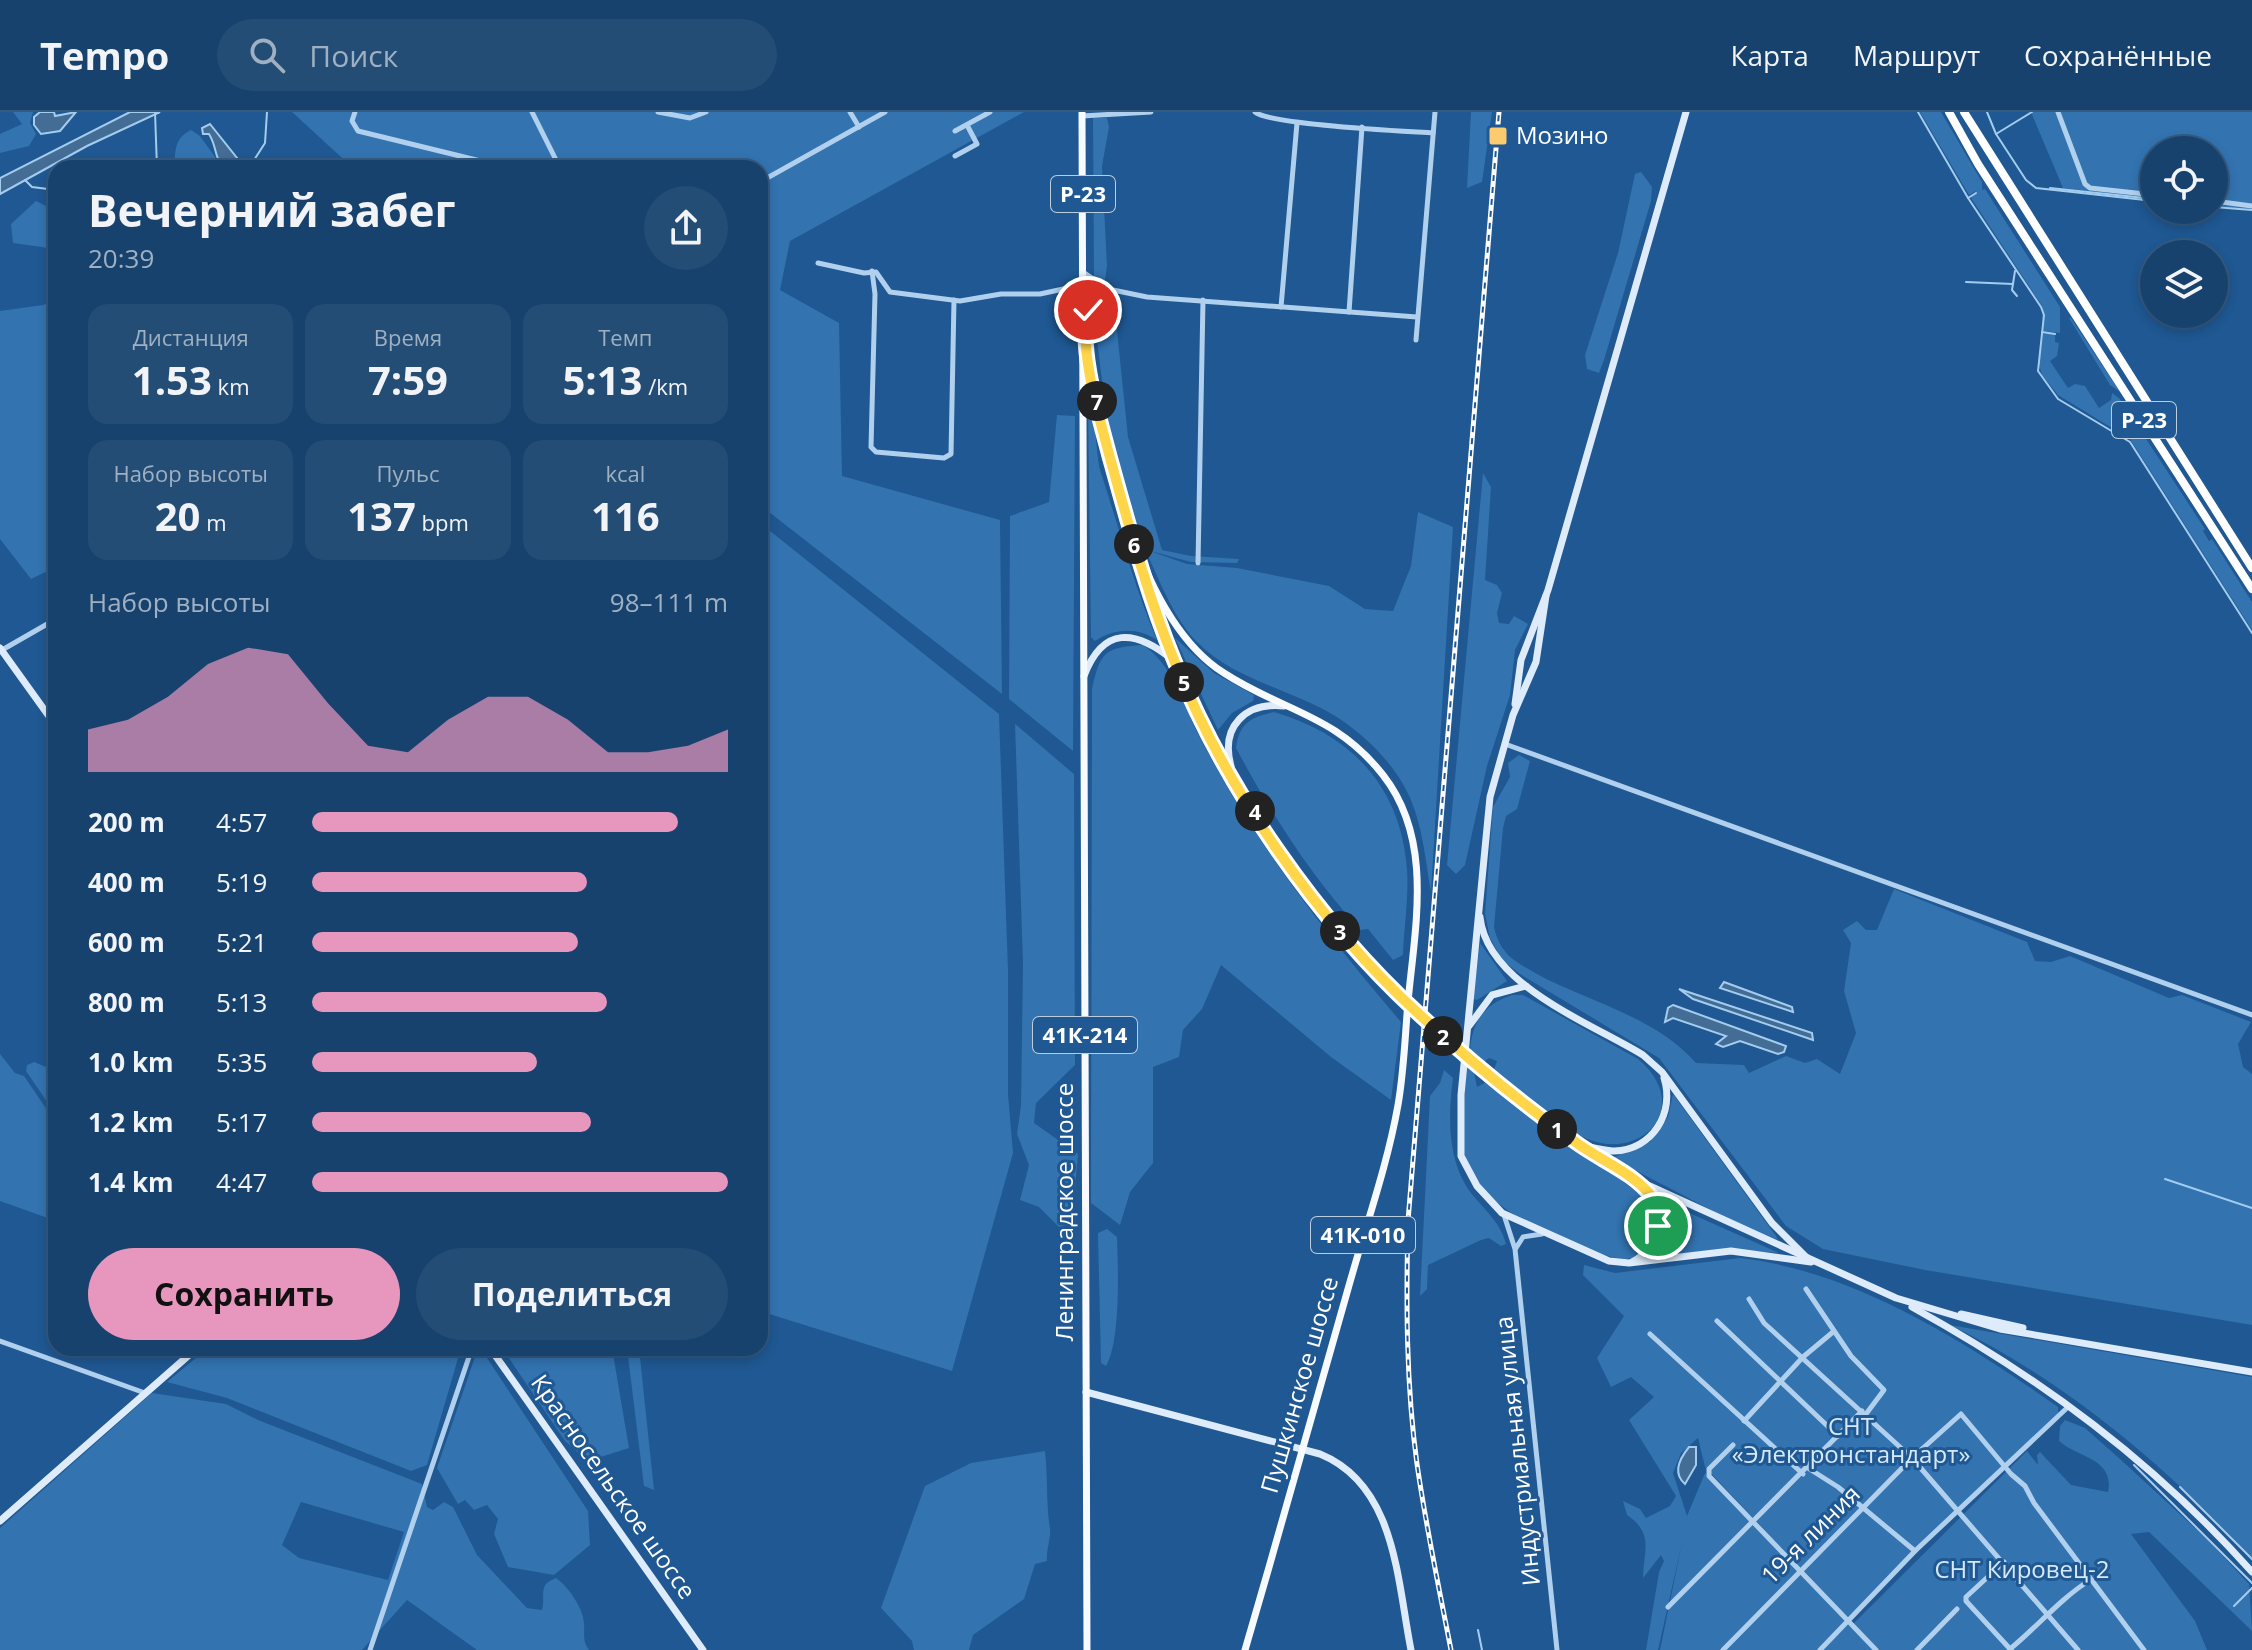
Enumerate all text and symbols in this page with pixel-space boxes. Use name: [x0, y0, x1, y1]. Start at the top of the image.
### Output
search box: [217, 19, 777, 91]
text: Tempo: [40, 29, 169, 81]
icon: search: [245, 33, 289, 77]
text: Поиск: [309, 35, 398, 76]
text: Карта: [1730, 36, 1809, 74]
text: Маршрут: [1853, 36, 1980, 74]
text: Сохранённые: [2024, 36, 2212, 74]
place label: Мозино: [1516, 118, 1609, 151]
marker: Мозино: [1487, 125, 1509, 147]
map controls: [2140, 136, 2228, 328]
button: locate: [2140, 136, 2228, 224]
road number: Р-23: [1051, 176, 1115, 212]
text: Вечерний забег: [88, 180, 456, 240]
button: share: [644, 186, 728, 270]
text: 20:39: [88, 240, 154, 276]
button: layers: [2140, 240, 2228, 328]
pin: [1054, 276, 1122, 344]
icon: check: [1066, 288, 1110, 332]
text: Дистанция: [133, 322, 249, 352]
text: Время: [374, 322, 442, 352]
text: Темп: [598, 322, 652, 352]
text: 1.53: [132, 352, 212, 407]
text: 7:59: [368, 352, 448, 407]
text: 5:13: [562, 352, 642, 407]
text: km: [212, 371, 250, 401]
text: /km: [642, 371, 688, 401]
pin: 7: [1077, 381, 1117, 421]
text: 7: [1091, 386, 1103, 416]
road number: Р-23: [2112, 402, 2176, 438]
text: Набор высоты: [113, 458, 268, 488]
text: Пульс: [376, 458, 440, 488]
text: kcal: [605, 458, 645, 488]
text: 20: [155, 488, 200, 543]
text: 137: [347, 488, 416, 543]
text: 116: [591, 488, 660, 543]
text: m: [200, 507, 227, 537]
text: bpm: [416, 507, 469, 537]
pin: 6: [1114, 524, 1154, 564]
text: 6: [1128, 529, 1140, 559]
text: Набор высоты: [88, 584, 271, 620]
text: 98–111 m: [610, 584, 728, 620]
pin: 5: [1164, 662, 1204, 702]
text: 5: [1178, 667, 1190, 697]
pin: 4: [1235, 791, 1275, 831]
text: 4: [1249, 796, 1261, 826]
text: 200 m: [88, 804, 165, 840]
text: 4:57: [216, 804, 267, 840]
text: 400 m: [88, 864, 165, 900]
text: 5:19: [216, 864, 267, 900]
pin: 3: [1320, 911, 1360, 951]
text: 3: [1334, 916, 1346, 946]
text: 600 m: [88, 924, 165, 960]
text: 5:21: [216, 924, 267, 960]
text: 800 m: [88, 984, 165, 1020]
text: 5:13: [216, 984, 267, 1020]
pin: 2: [1423, 1016, 1463, 1056]
road number: 41К-214: [1033, 1017, 1137, 1053]
text: 2: [1437, 1021, 1449, 1051]
text: 1.0 km: [88, 1044, 174, 1080]
text: 5:35: [216, 1044, 267, 1080]
street label: Ленинградское шоссе: [1047, 1083, 1080, 1341]
text: 1.2 km: [88, 1104, 174, 1140]
text: 5:17: [216, 1104, 267, 1140]
pin: 1: [1537, 1109, 1577, 1149]
text: 1: [1551, 1114, 1563, 1144]
text: 1.4 km: [88, 1164, 174, 1200]
text: 4:47: [216, 1164, 267, 1200]
pin: [1624, 1192, 1692, 1260]
icon: arrive: [1636, 1204, 1680, 1248]
road number: 41К-010: [1311, 1217, 1415, 1253]
button: Сохранить: [88, 1248, 400, 1340]
button: Поделиться: [416, 1248, 728, 1340]
street label: Пушкинское шоссе: [1252, 1272, 1345, 1497]
street label: Индустриальная улица: [1486, 1315, 1547, 1587]
street label: Красносельское шоссе: [524, 1367, 704, 1605]
park label: СНТ «Электронстандарт»: [1732, 1409, 1970, 1470]
street label: 19-я линия: [1753, 1477, 1867, 1591]
park label: СНТ Кировец-2: [1934, 1552, 2110, 1585]

